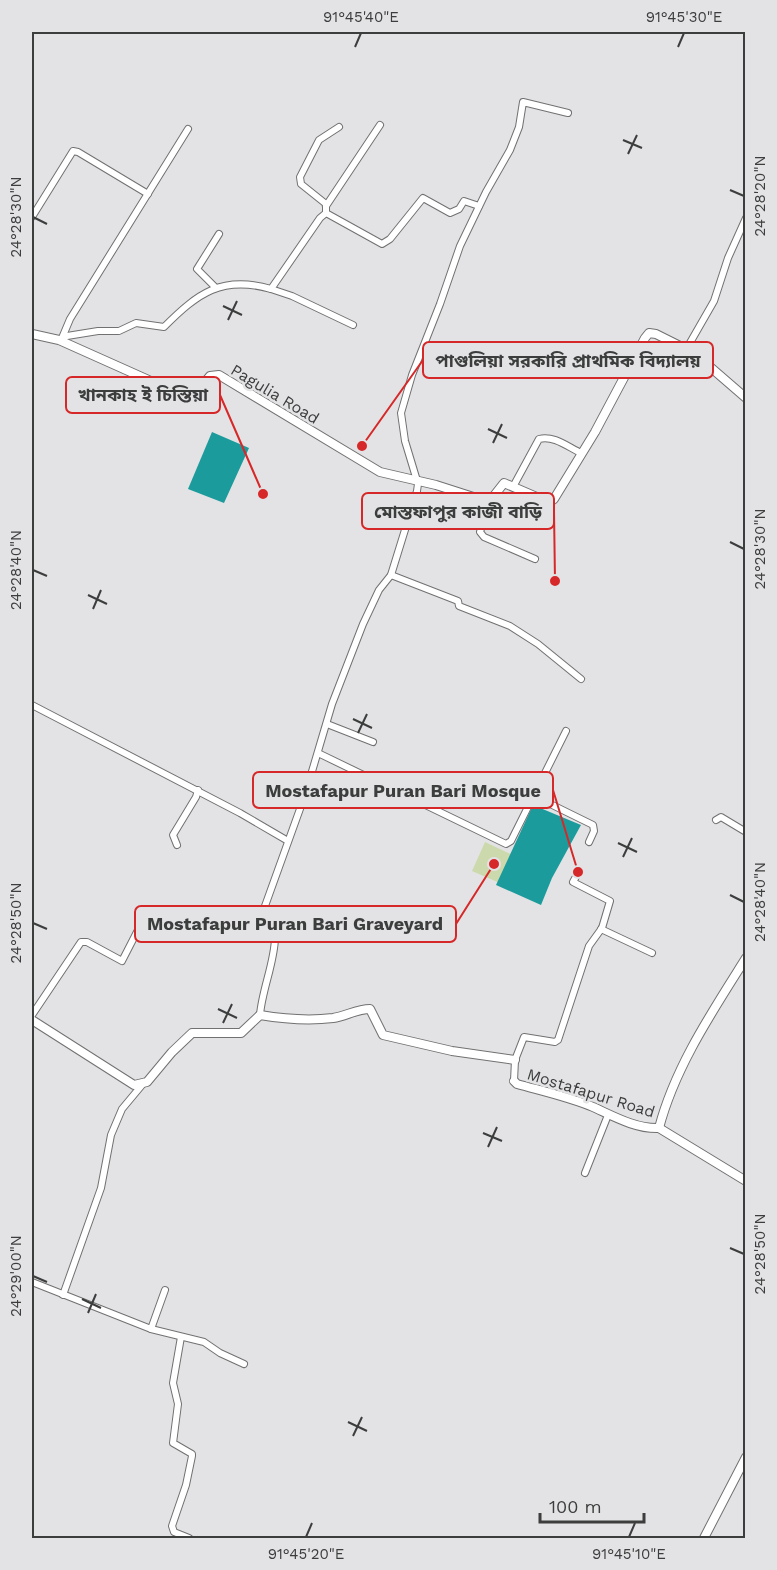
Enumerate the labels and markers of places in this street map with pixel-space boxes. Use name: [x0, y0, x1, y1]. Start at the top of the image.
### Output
callout: পাগুলিয়া সরকারি প্রাথমিক বিদ্যালয়: [423, 342, 713, 378]
callout: খানকাহ ই চিস্তিয়া: [66, 377, 220, 413]
callout: মোস্তফাপুর কাজী বাড়ি: [362, 493, 554, 529]
callout: Mostafapur Puran Bari Mosque: [253, 772, 553, 808]
callout: Mostafapur Puran Bari Graveyard: [135, 906, 456, 942]

